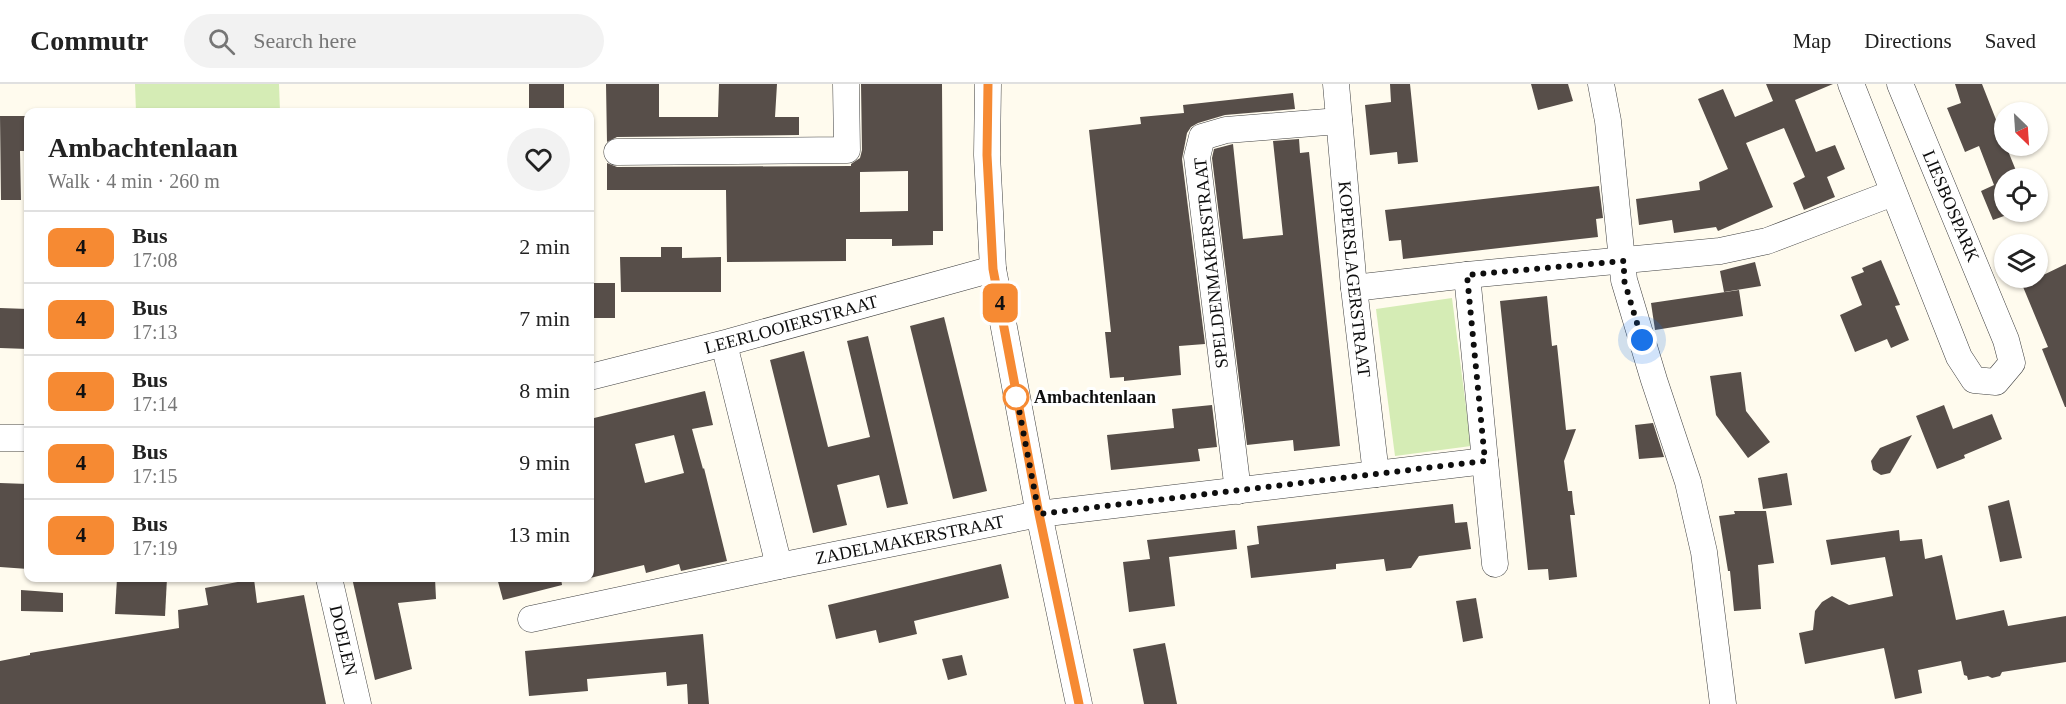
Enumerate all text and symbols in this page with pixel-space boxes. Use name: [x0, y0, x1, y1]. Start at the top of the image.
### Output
search box: [184, 14, 604, 68]
text: Commutr: [30, 25, 148, 56]
icon: search: [205, 25, 238, 58]
text: Search here: [253, 28, 356, 53]
text: Map: [1793, 29, 1831, 53]
text: Directions: [1864, 29, 1952, 53]
text: Saved: [1985, 29, 2036, 53]
north arrow: [1994, 102, 2048, 156]
map controls: [1994, 102, 2048, 288]
button: heart: [507, 128, 570, 191]
text: Ambachtenlaan: [48, 132, 238, 163]
street label: LIESBOSPARK: [1918, 147, 1984, 265]
street label: SPELDENMAKERSTRAAT: [1190, 157, 1232, 369]
button: locate: [1994, 168, 2048, 222]
text: Walk · 4 min · 260 m: [48, 170, 220, 192]
street label: KOPERSLAGERSTRAAT: [1335, 180, 1374, 378]
text: Bus: [132, 223, 167, 248]
text: 2 min: [519, 234, 570, 259]
button: layers: [1994, 234, 2048, 288]
text: 4: [76, 235, 86, 259]
text: 17:08: [132, 249, 178, 271]
line badge: 4: [980, 284, 1020, 322]
street label: LEERLOOIERSTRAAT: [702, 291, 880, 358]
text: 4: [995, 291, 1005, 315]
text: Bus: [132, 295, 167, 320]
text: 7 min: [519, 306, 570, 331]
text: 4: [76, 307, 86, 331]
text: 17:13: [132, 321, 178, 343]
your location: [1627, 325, 1657, 355]
text: Bus: [132, 367, 167, 392]
text: 8 min: [519, 378, 570, 403]
text: 4: [76, 379, 86, 403]
marker: Ambachtenlaan: [1003, 384, 1029, 410]
place label: Ambachtenlaan: [1034, 387, 1156, 407]
text: 17:14: [132, 393, 178, 415]
text: Bus: [132, 439, 167, 464]
text: 9 min: [519, 450, 570, 475]
text: 4: [76, 451, 86, 475]
text: 17:15: [132, 465, 178, 487]
text: Bus: [132, 511, 167, 536]
street label: ZADELMAKERSTRAAT: [814, 511, 1006, 569]
text: 13 min: [508, 522, 570, 547]
text: 4: [76, 523, 86, 547]
text: 17:19: [132, 537, 178, 559]
street label: DOELEN: [326, 603, 361, 678]

